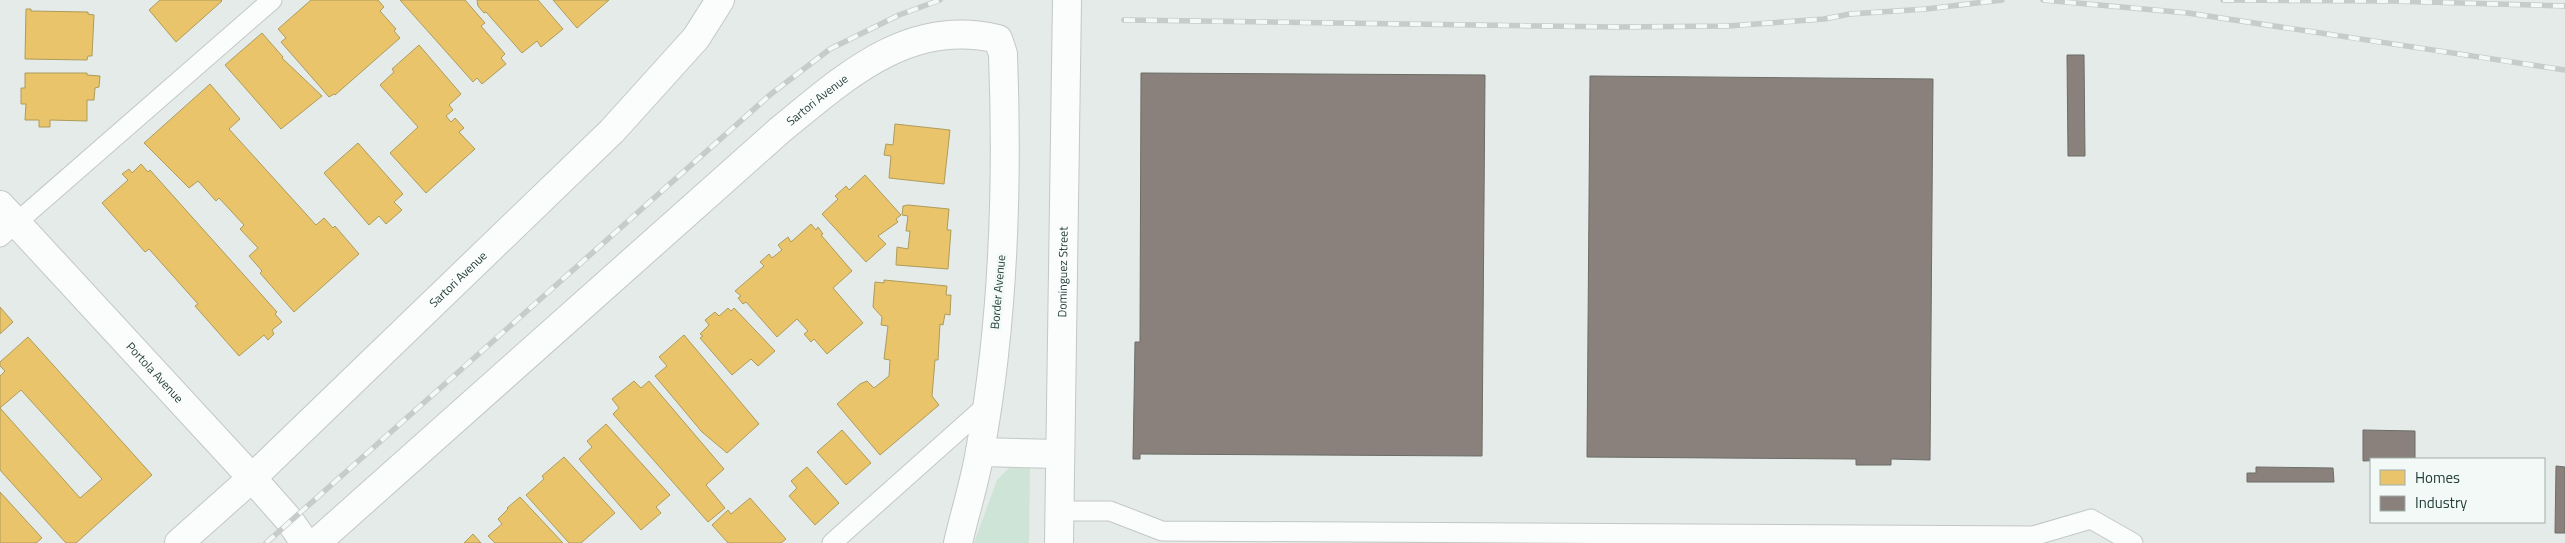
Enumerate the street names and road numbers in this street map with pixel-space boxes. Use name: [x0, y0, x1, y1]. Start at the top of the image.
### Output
street label: Sartori Avenue: [782, 69, 852, 130]
street label: Dominguez Street: [1052, 226, 1073, 318]
street label: Sartori Avenue: [424, 246, 491, 312]
street label: Border Avenue: [985, 254, 1010, 330]
street label: Portola Avenue: [122, 337, 188, 407]

